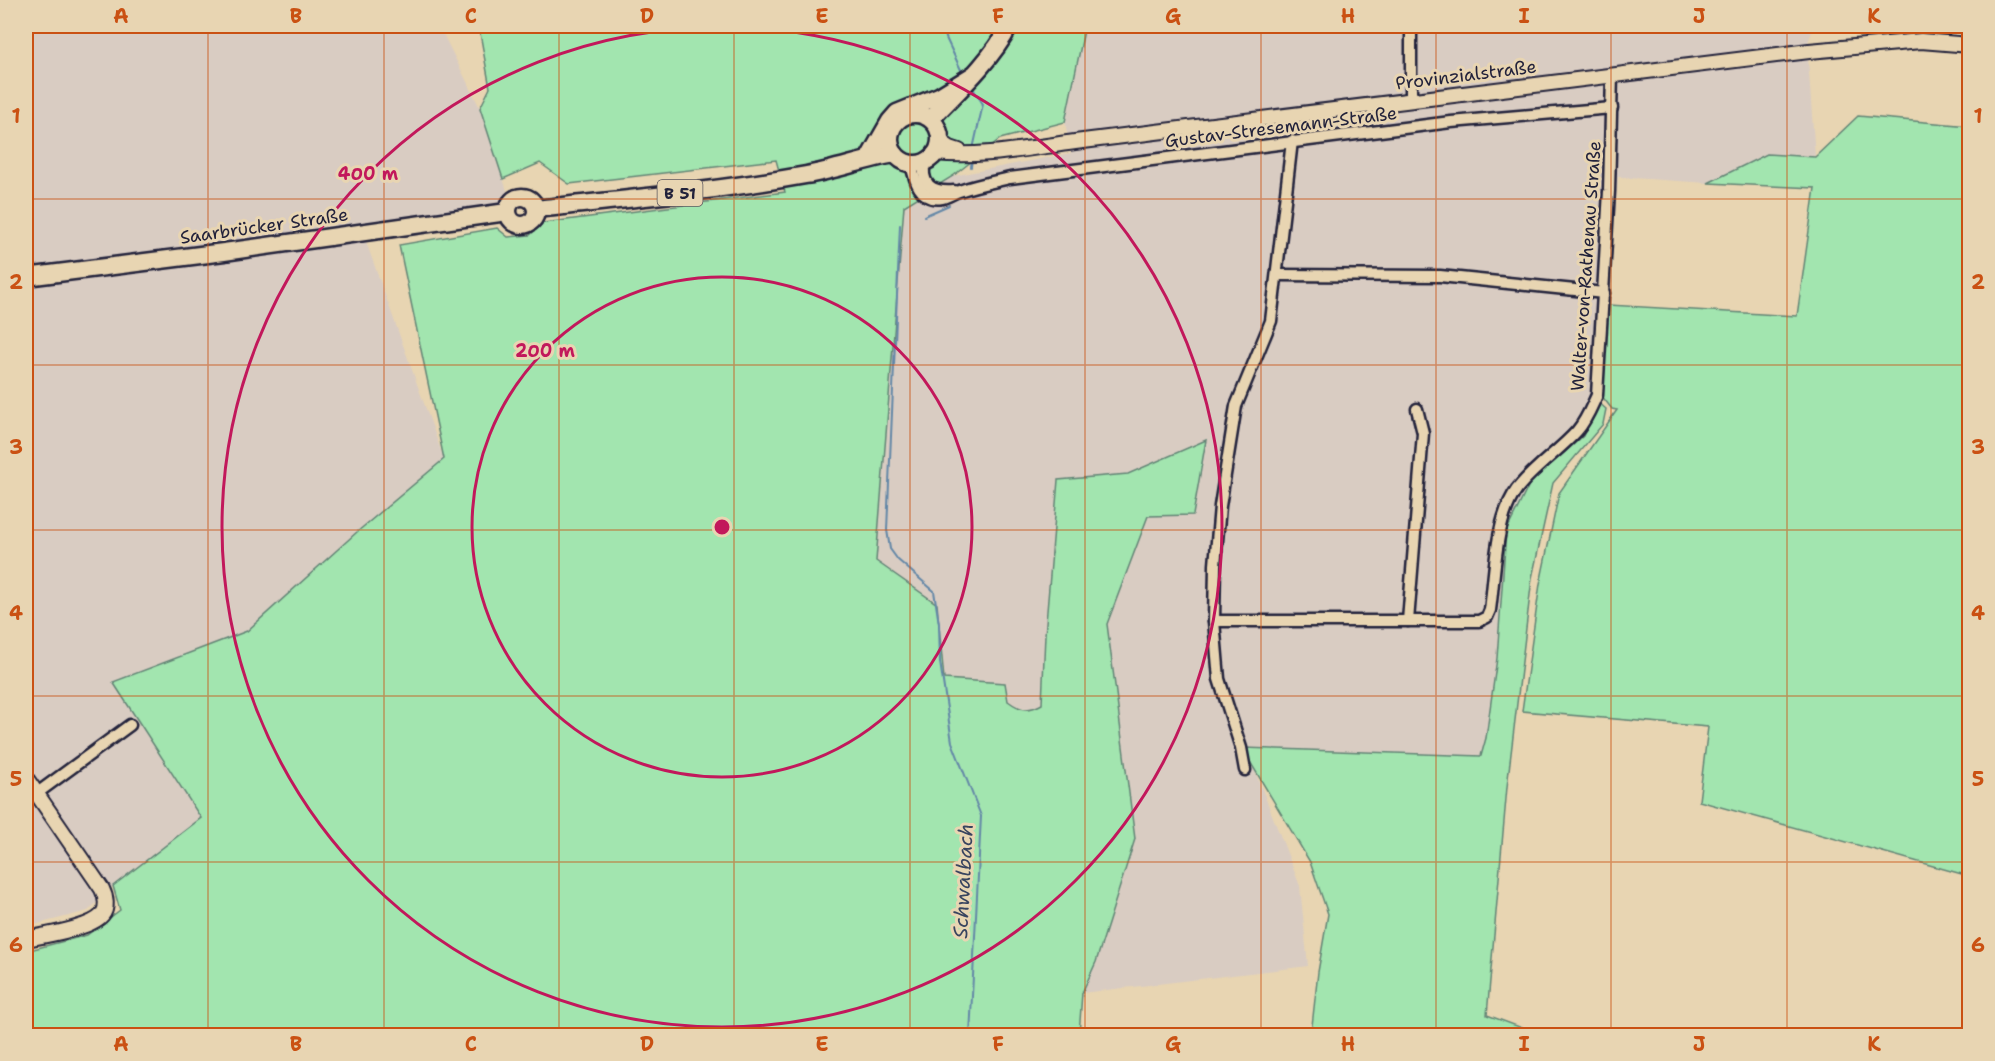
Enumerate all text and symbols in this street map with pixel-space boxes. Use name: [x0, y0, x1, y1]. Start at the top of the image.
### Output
text: A: [113, 3, 129, 29]
text: B: [290, 3, 302, 29]
text: C: [465, 3, 477, 29]
text: D: [640, 3, 654, 29]
text: E: [815, 3, 829, 29]
text: F: [992, 3, 1004, 29]
text: G: [1165, 3, 1181, 29]
text: H: [1341, 3, 1355, 29]
text: I: [1518, 3, 1530, 29]
text: J: [1693, 3, 1706, 29]
text: K: [1867, 3, 1881, 29]
street label: Provinzialstraße: [1394, 54, 1538, 96]
street label: Gustav-Stresemann-Straße: [1164, 101, 1398, 153]
text: 1: [11, 103, 21, 129]
text: 1: [1973, 103, 1983, 129]
street label: Walter-von-Rathenau Straße: [1565, 140, 1607, 392]
text: 400 m: [338, 162, 399, 186]
road number: B 51: [658, 180, 702, 206]
street label: Saarbrücker Straße: [178, 202, 350, 250]
text: 2: [9, 269, 23, 295]
text: 2: [1971, 269, 1985, 295]
text: 200 m: [515, 339, 576, 363]
text: 3: [9, 434, 23, 460]
text: 3: [1971, 434, 1985, 460]
centre of rings: [712, 517, 732, 537]
text: 4: [9, 600, 23, 626]
text: 4: [1971, 600, 1985, 626]
text: 5: [10, 766, 22, 792]
text: 5: [1972, 766, 1984, 792]
water label: Schwalbach: [947, 823, 979, 939]
text: 6: [9, 932, 23, 958]
text: 6: [1971, 932, 1985, 958]
text: A: [113, 1031, 129, 1057]
text: B: [290, 1031, 302, 1057]
text: C: [465, 1031, 477, 1057]
text: D: [640, 1031, 654, 1057]
text: E: [815, 1031, 829, 1057]
text: F: [992, 1031, 1004, 1057]
text: G: [1165, 1031, 1181, 1057]
text: H: [1341, 1031, 1355, 1057]
text: I: [1518, 1031, 1530, 1057]
text: J: [1693, 1031, 1706, 1057]
text: K: [1867, 1031, 1881, 1057]

